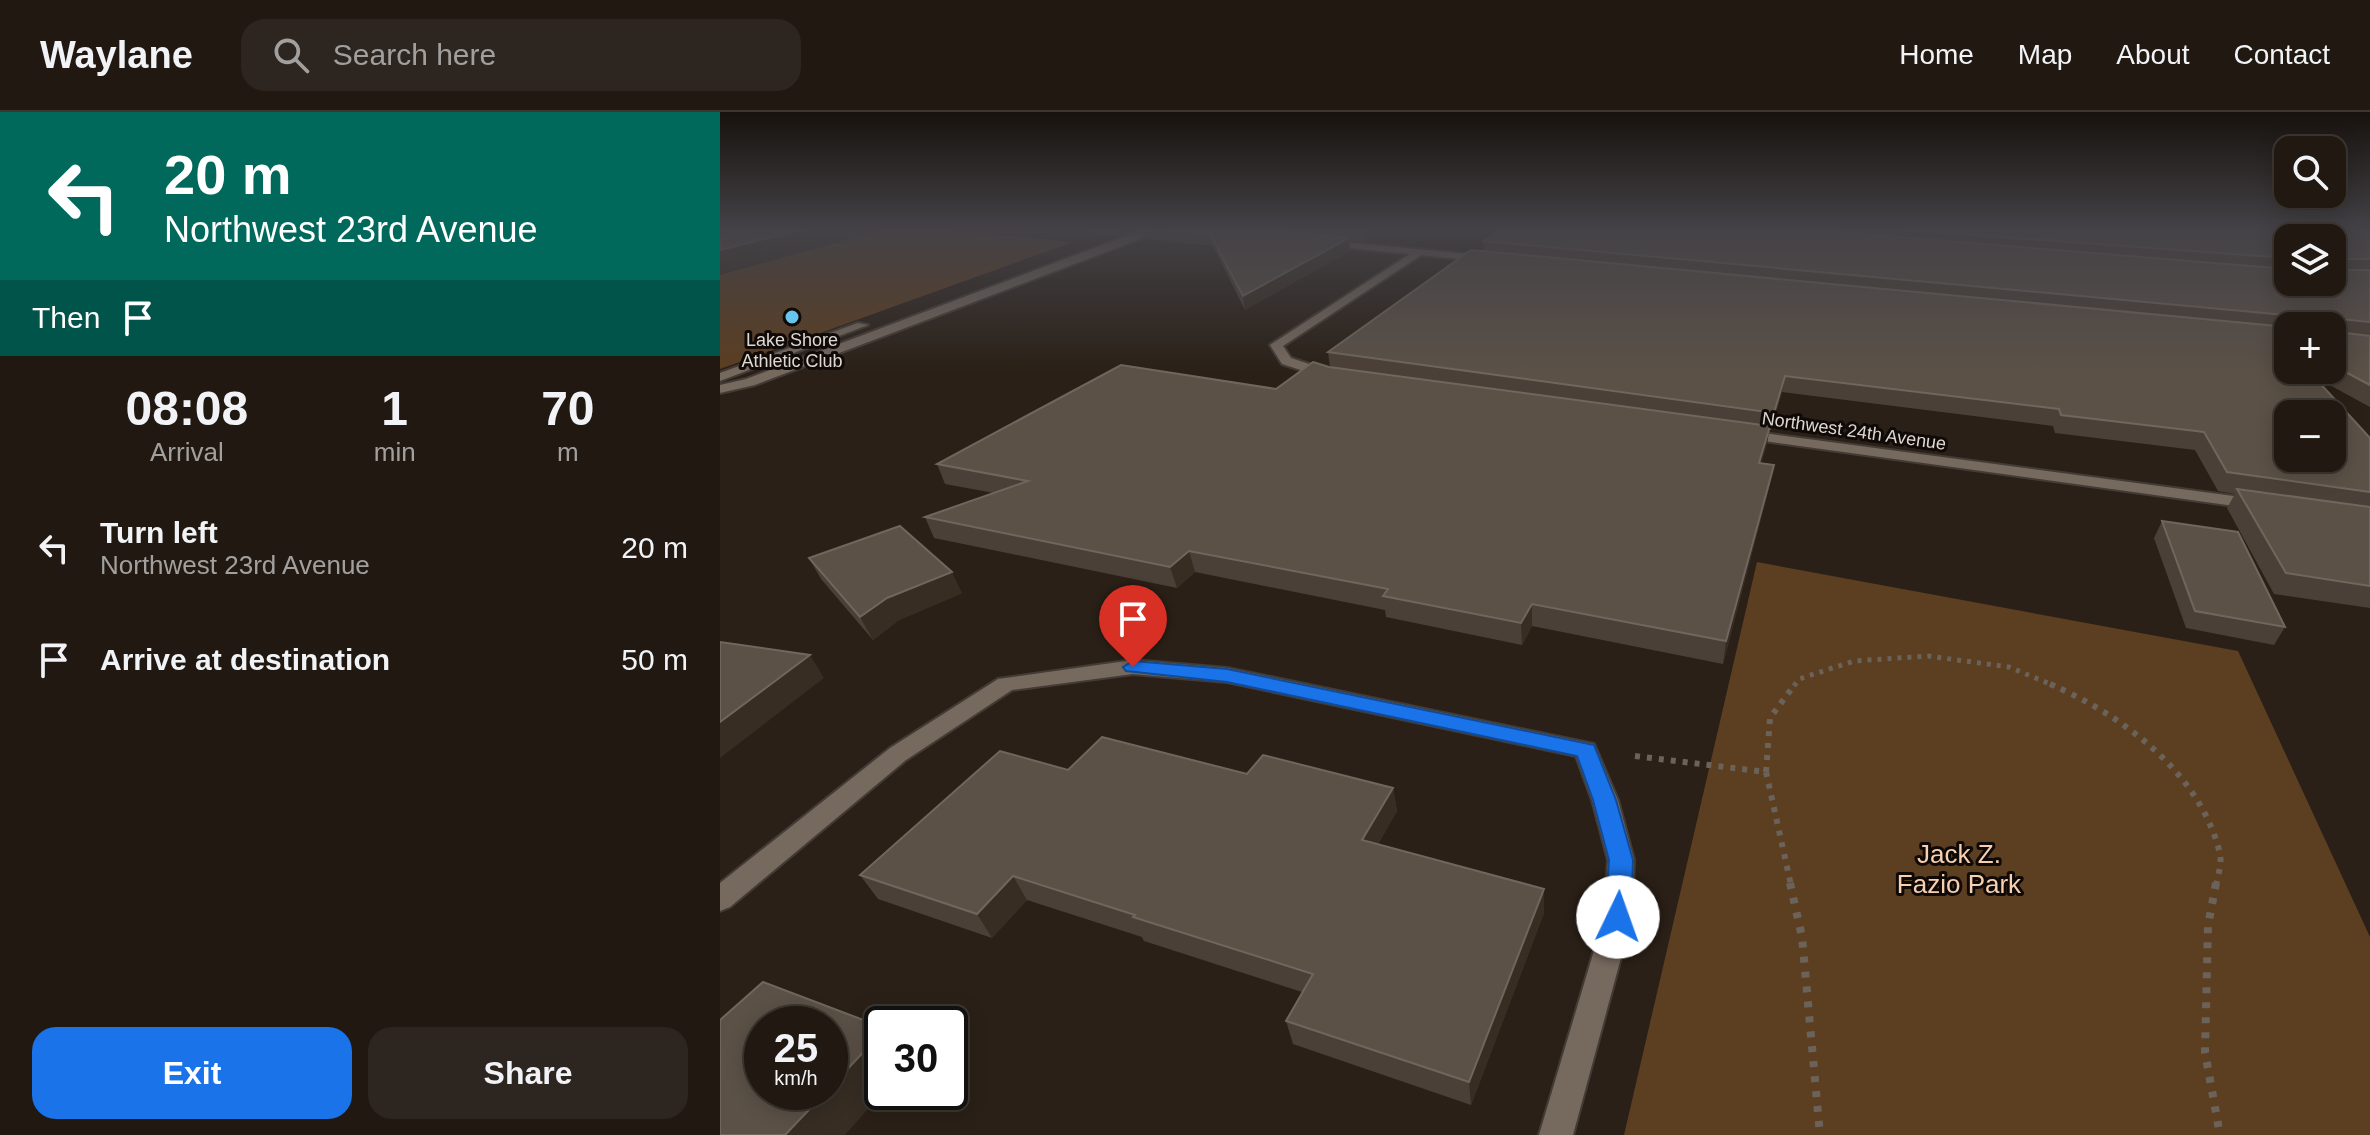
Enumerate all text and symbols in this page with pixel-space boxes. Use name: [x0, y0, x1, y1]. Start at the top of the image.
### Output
search box: [241, 19, 801, 91]
icon: search: [269, 33, 313, 77]
text: Waylane: [40, 34, 193, 76]
text: Search here: [333, 38, 496, 71]
text: Home: [1899, 39, 1974, 70]
text: Map: [2018, 39, 2072, 70]
text: About: [2116, 39, 2190, 70]
text: Contact: [2234, 39, 2330, 70]
map controls: [2274, 136, 2346, 472]
button: search: [2274, 136, 2346, 208]
text: 20 m: [164, 143, 292, 206]
icon: left: [32, 144, 136, 248]
text: Northwest 23rd Avenue: [164, 209, 538, 250]
button: layers: [2274, 224, 2346, 296]
icon: arrive: [116, 296, 160, 340]
text: Then: [32, 301, 100, 334]
marker: Lake Shore Athletic Club: [783, 308, 801, 326]
button: +: [2274, 312, 2346, 384]
place label: Lake Shore Athletic Club: [741, 330, 843, 371]
text: 08:08: [125, 382, 248, 435]
text: 1: [381, 382, 408, 435]
text: 70: [541, 382, 595, 435]
button: −: [2274, 400, 2346, 472]
street label: Northwest 24th Avenue: [1761, 408, 1947, 454]
text: Arrival: [150, 437, 224, 467]
text: min: [374, 437, 416, 467]
text: m: [557, 437, 579, 467]
text: Turn left: [100, 516, 218, 549]
icon: left: [32, 526, 76, 570]
text: 20 m: [621, 531, 688, 564]
text: Northwest 23rd Avenue: [100, 550, 370, 580]
pin: [1099, 585, 1167, 667]
icon: arrive: [1111, 597, 1155, 641]
icon: arrive: [32, 638, 76, 682]
text: Arrive at destination: [100, 643, 390, 676]
text: 50 m: [621, 643, 688, 676]
park label: Jack Z. Fazio Park: [1897, 839, 2022, 899]
position arrow: [1576, 875, 1660, 959]
speed limit sign: 30: [864, 1006, 968, 1110]
text: 25: [774, 1026, 818, 1070]
button: Exit: [32, 1027, 352, 1119]
button: Share: [368, 1027, 688, 1119]
text: km/h: [774, 1067, 818, 1089]

